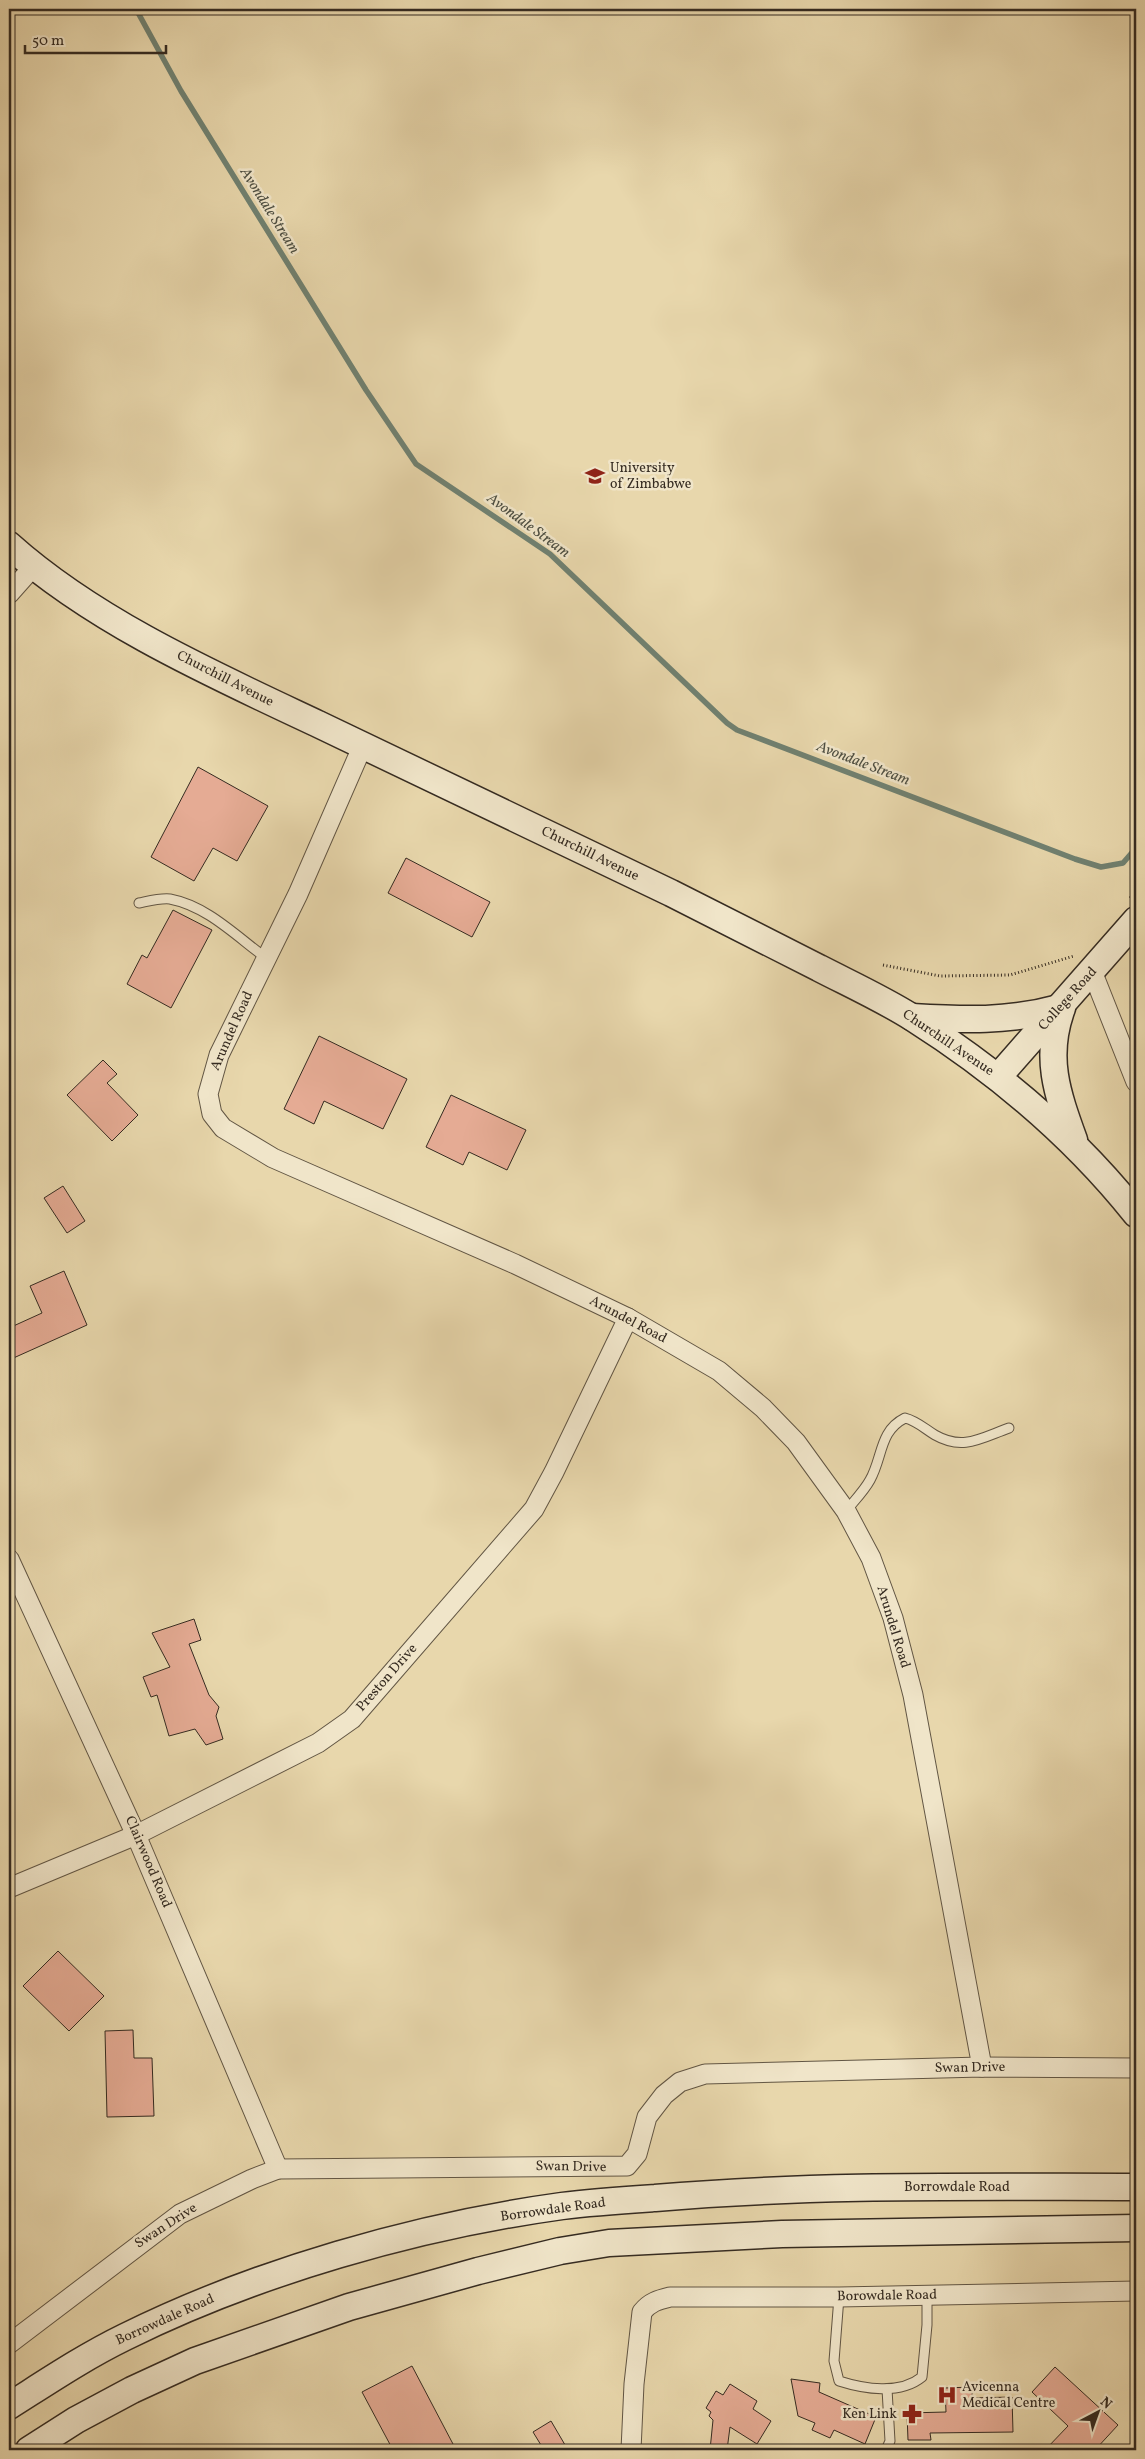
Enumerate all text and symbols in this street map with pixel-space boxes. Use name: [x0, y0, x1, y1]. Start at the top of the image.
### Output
scale bar: [25, 22, 166, 54]
text: 50 m: [32, 31, 64, 52]
water label: Avondale Stream: [234, 163, 304, 259]
place label: University of Zimbabwe: [610, 459, 692, 494]
school or university icon: University of Zimbabwe: [584, 465, 606, 487]
water label: Avondale Stream: [481, 488, 574, 564]
street label: Churchill Avenue: [173, 646, 277, 712]
water label: Avondale Stream: [812, 736, 913, 792]
street label: Churchill Avenue: [538, 822, 642, 886]
street label: College Road: [1034, 963, 1102, 1035]
street label: Arundel Road: [206, 988, 258, 1074]
street label: Churchill Avenue: [898, 1005, 998, 1081]
street label: Arundel Road: [586, 1292, 670, 1348]
street label: Arundel Road: [871, 1584, 915, 1671]
street label: Preston Drive: [352, 1640, 422, 1716]
street label: Clairwood Road: [120, 1813, 176, 1911]
street label: Swan Drive: [934, 2058, 1006, 2078]
street label: Swan Drive: [535, 2157, 607, 2177]
street label: Borrowdale Road: [904, 2178, 1010, 2197]
street label: Borrowdale Road: [499, 2193, 607, 2227]
street label: Swan Drive: [131, 2199, 201, 2253]
street label: Borowdale Road: [837, 2286, 937, 2306]
street label: Borrowdale Road: [113, 2290, 217, 2350]
place label: Avicenna Medical Centre: [962, 2378, 1056, 2413]
hospital icon: Avicenna Medical Centre: [936, 2384, 958, 2406]
north arrow: [1072, 2386, 1122, 2436]
text: N: [1095, 2393, 1116, 2414]
pharmacy icon: Ken Link: [901, 2403, 923, 2425]
place label: Ken Link: [842, 2405, 897, 2424]

